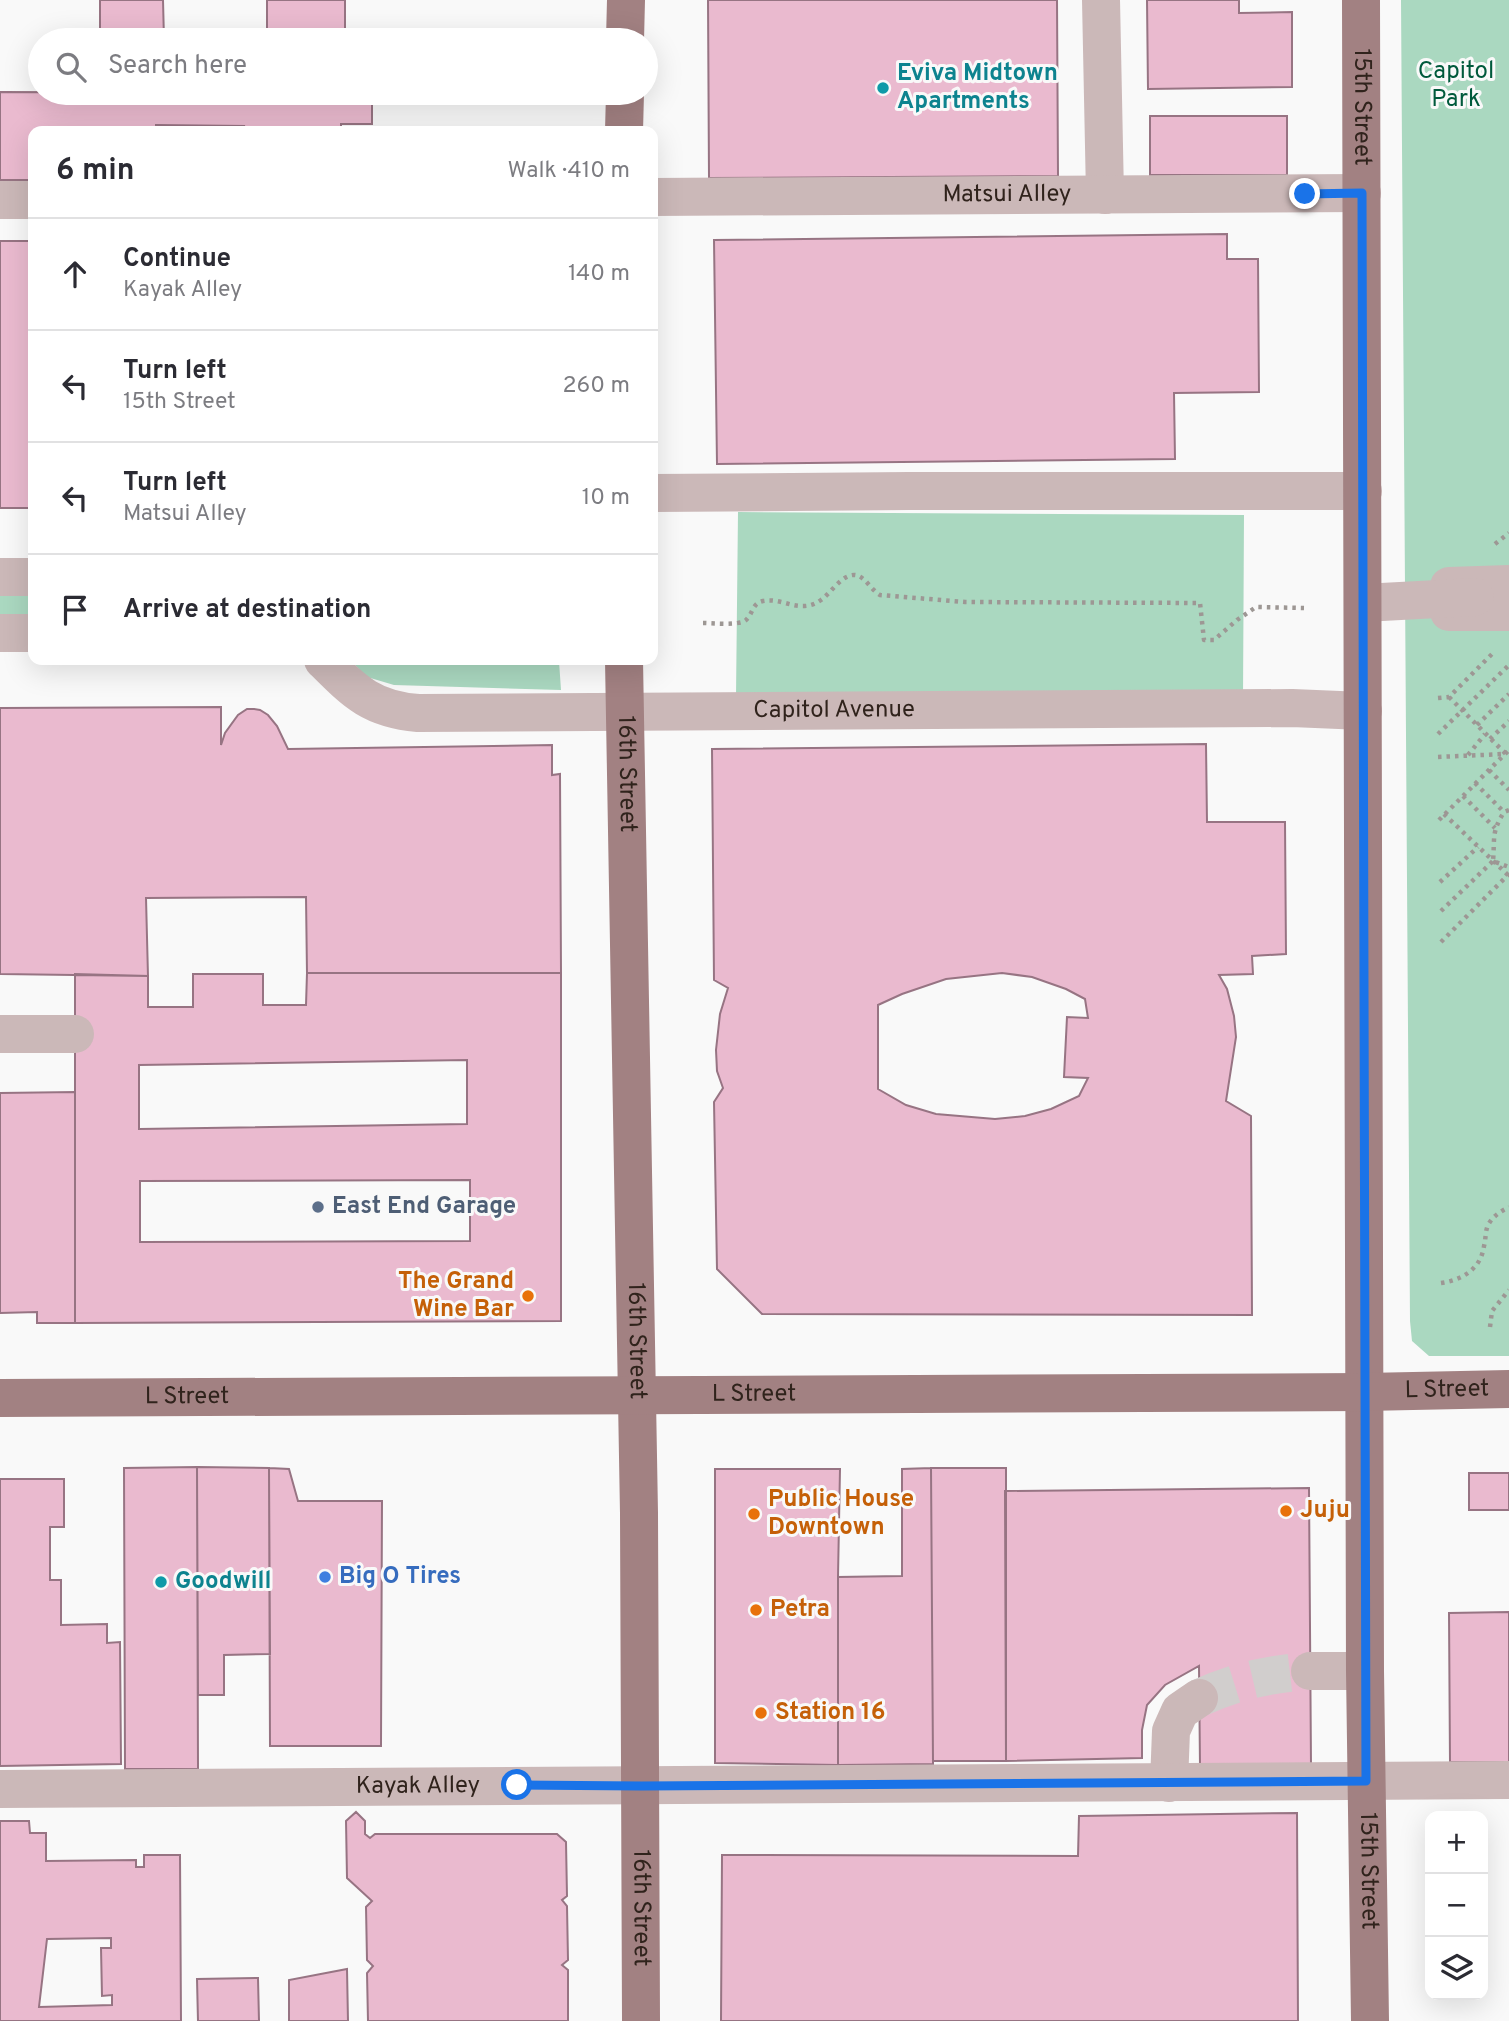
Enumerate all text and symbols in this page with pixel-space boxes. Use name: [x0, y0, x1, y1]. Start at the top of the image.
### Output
search box: [28, 28, 658, 105]
icon: search: [52, 48, 90, 86]
street label: 15th Street: [1346, 48, 1376, 166]
text: Search here: [108, 50, 247, 83]
park label: Capitol Park: [1418, 57, 1494, 115]
place label: Eviva Midtown Apartments: [897, 59, 1058, 117]
marker: Eviva Midtown Apartments: [875, 80, 891, 96]
text: 6 min: [56, 153, 134, 190]
text: Walk · 410 m: [508, 157, 630, 186]
route end: [1289, 178, 1320, 209]
street label: Matsui Alley: [942, 180, 1072, 210]
text: Continue: [123, 243, 231, 276]
icon: ahead: [56, 255, 94, 293]
text: 140 m: [568, 260, 630, 289]
text: Kayak Alley: [123, 276, 242, 305]
text: Turn left: [123, 355, 227, 388]
icon: left: [56, 367, 94, 405]
text: 260 m: [563, 372, 630, 401]
text: 15th Street: [123, 388, 236, 417]
text: Turn left: [123, 467, 227, 500]
icon: left: [56, 479, 94, 517]
text: 10 m: [582, 484, 630, 513]
text: Matsui Alley: [123, 500, 247, 529]
icon: arrive: [56, 591, 94, 629]
text: Arrive at destination: [123, 594, 371, 627]
street label: Capitol Avenue: [753, 695, 915, 726]
street label: 16th Street: [610, 715, 642, 833]
place label: East End Garage: [332, 1192, 516, 1222]
marker: East End Garage: [310, 1199, 326, 1215]
place label: The Grand Wine Bar: [398, 1267, 514, 1325]
street label: 16th Street: [620, 1282, 652, 1400]
marker: The Grand Wine Bar: [520, 1288, 536, 1304]
street label: L Street: [1404, 1374, 1490, 1406]
street label: L Street: [712, 1379, 796, 1410]
street label: L Street: [145, 1382, 229, 1412]
place label: Public House Downtown: [768, 1485, 914, 1543]
place label: Juju: [1300, 1496, 1350, 1526]
marker: Juju: [1278, 1503, 1294, 1519]
marker: Public House Downtown: [746, 1506, 762, 1522]
place label: Big O Tires: [339, 1562, 461, 1592]
place label: Goodwill: [175, 1567, 271, 1597]
marker: Big O Tires: [317, 1569, 333, 1585]
marker: Goodwill: [153, 1574, 169, 1590]
place label: Petra: [770, 1595, 830, 1625]
marker: Petra: [748, 1602, 764, 1618]
place label: Station 16: [775, 1698, 885, 1728]
marker: Station 16: [753, 1705, 769, 1721]
route start: [501, 1769, 532, 1800]
street label: Kayak Alley: [356, 1771, 480, 1802]
map controls: [1425, 1811, 1488, 2000]
button: +: [1425, 1811, 1488, 1874]
street label: 15th Street: [1352, 1812, 1384, 1930]
street label: 16th Street: [625, 1849, 656, 1967]
button: −: [1425, 1874, 1488, 1937]
button: layers: [1425, 1937, 1488, 2000]

